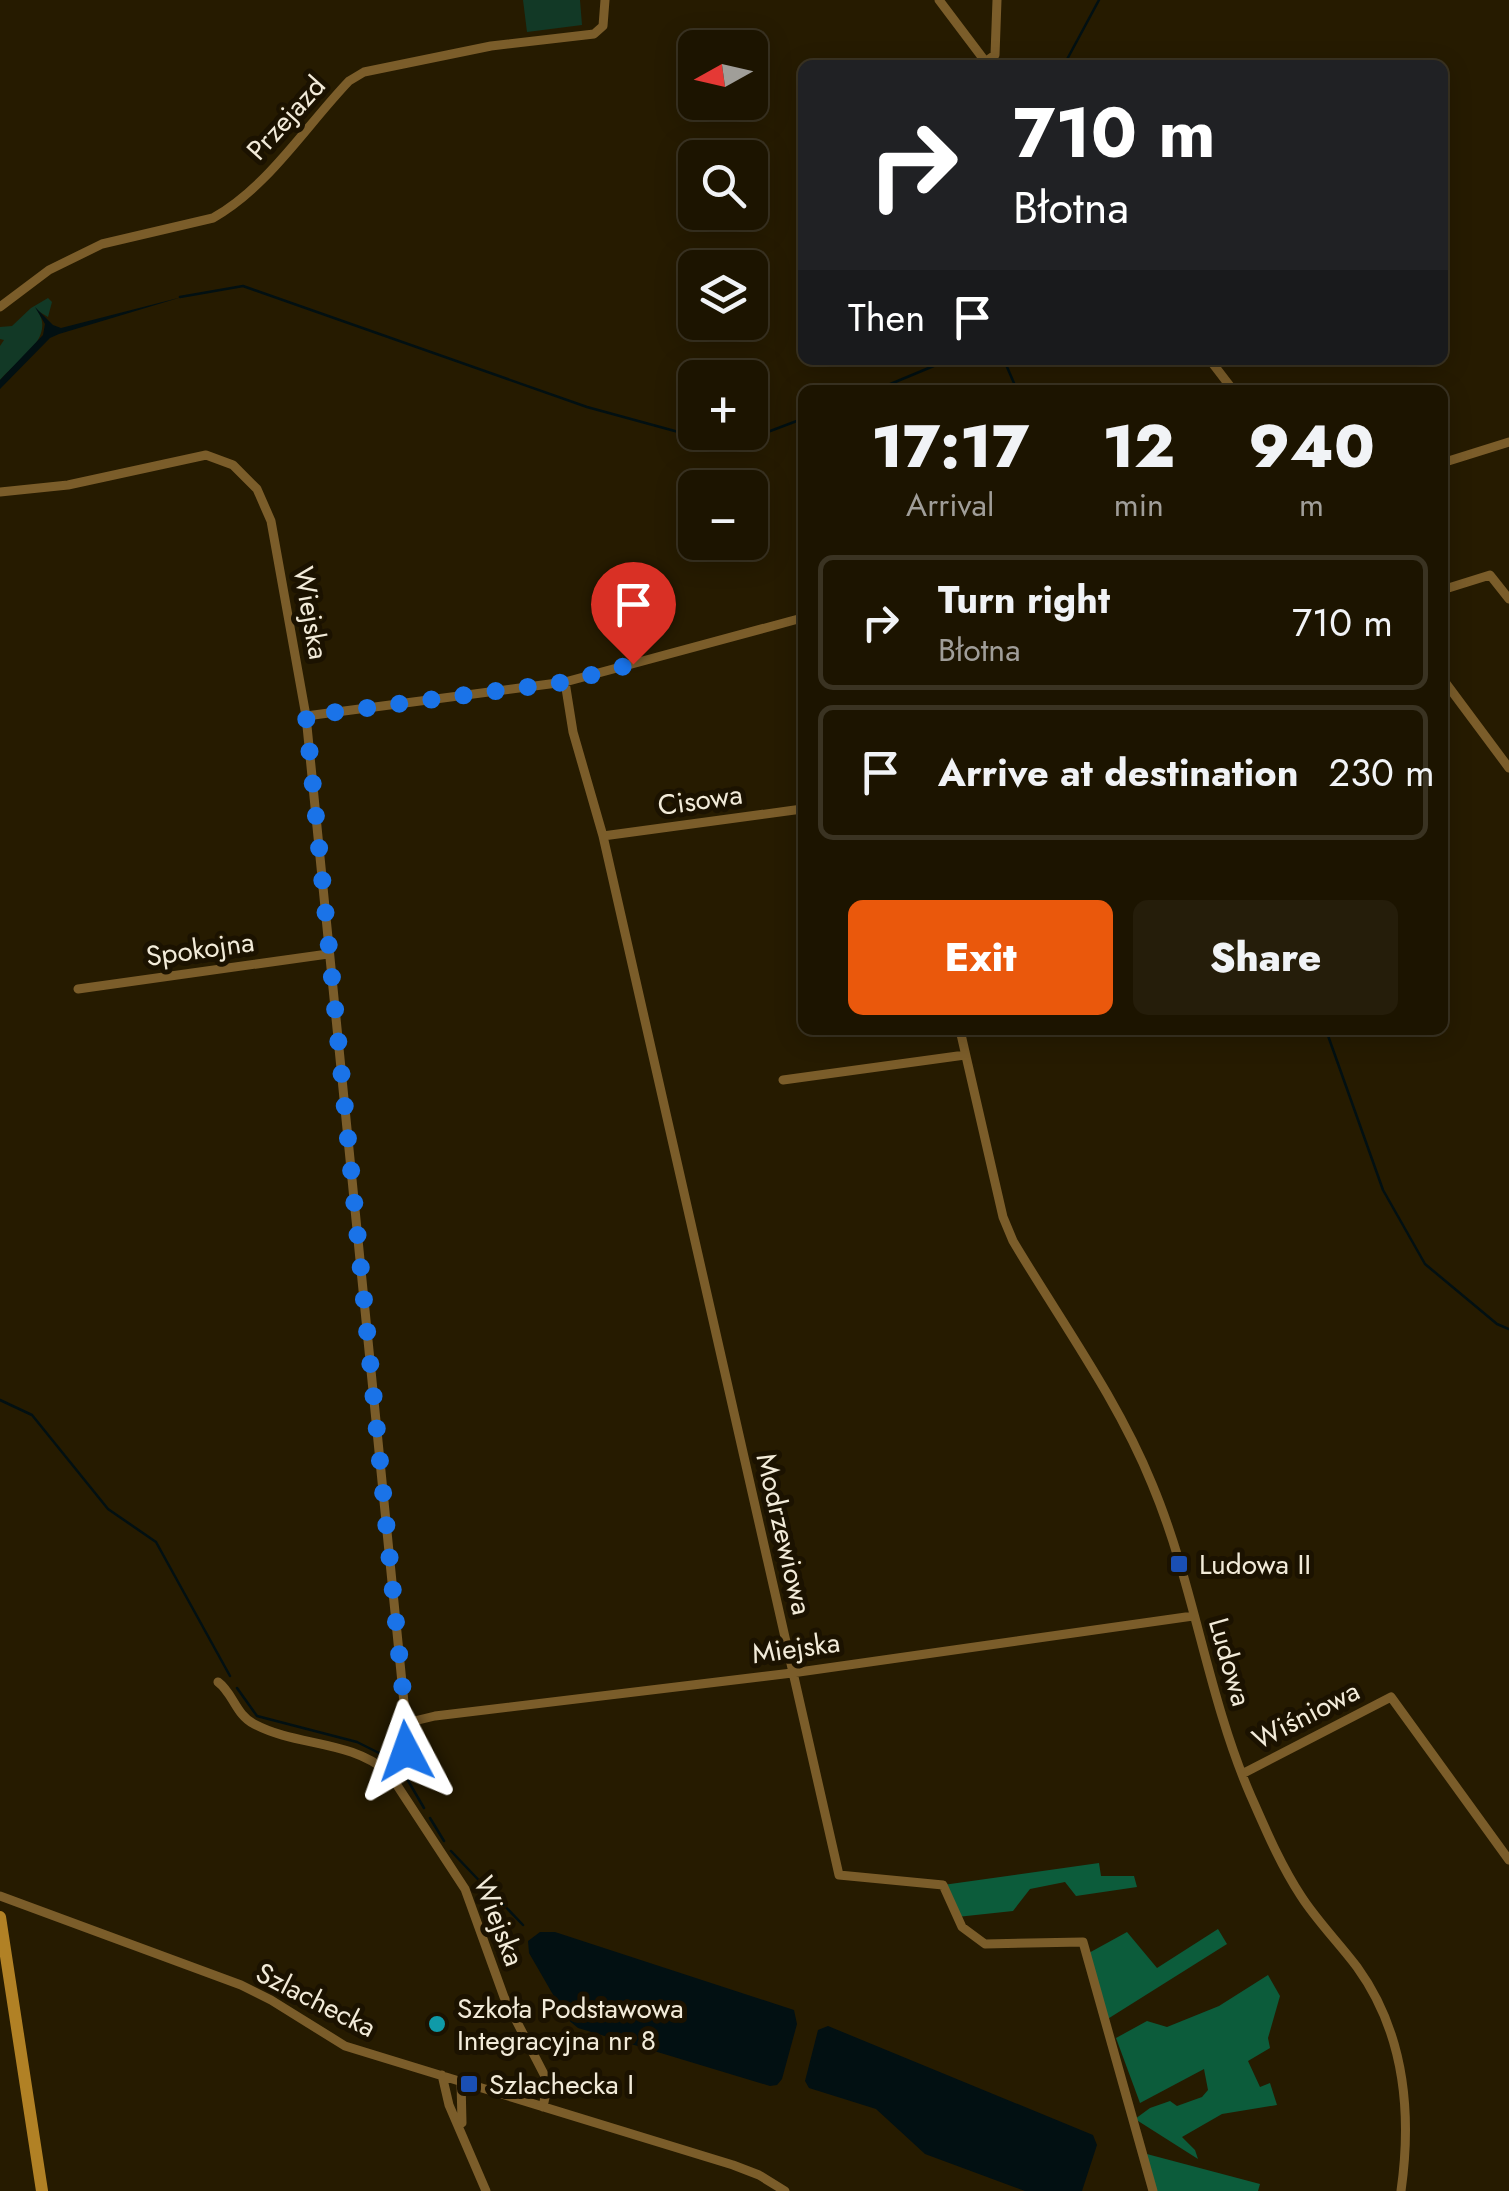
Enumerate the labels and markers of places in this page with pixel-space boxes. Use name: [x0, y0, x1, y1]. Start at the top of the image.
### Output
pin: [591, 562, 676, 665]
place label: Ludowa II: [1199, 1544, 1311, 1585]
marker: Ludowa II: [1168, 1553, 1190, 1575]
place label: Szkoła Podstawowa Integracyjna nr 8: [457, 1988, 684, 2061]
marker: Szkoła Podstawowa Integracyjna nr 8: [426, 2013, 448, 2035]
place label: Szlachecka I: [489, 2064, 634, 2105]
marker: Szlachecka I: [458, 2073, 480, 2095]

